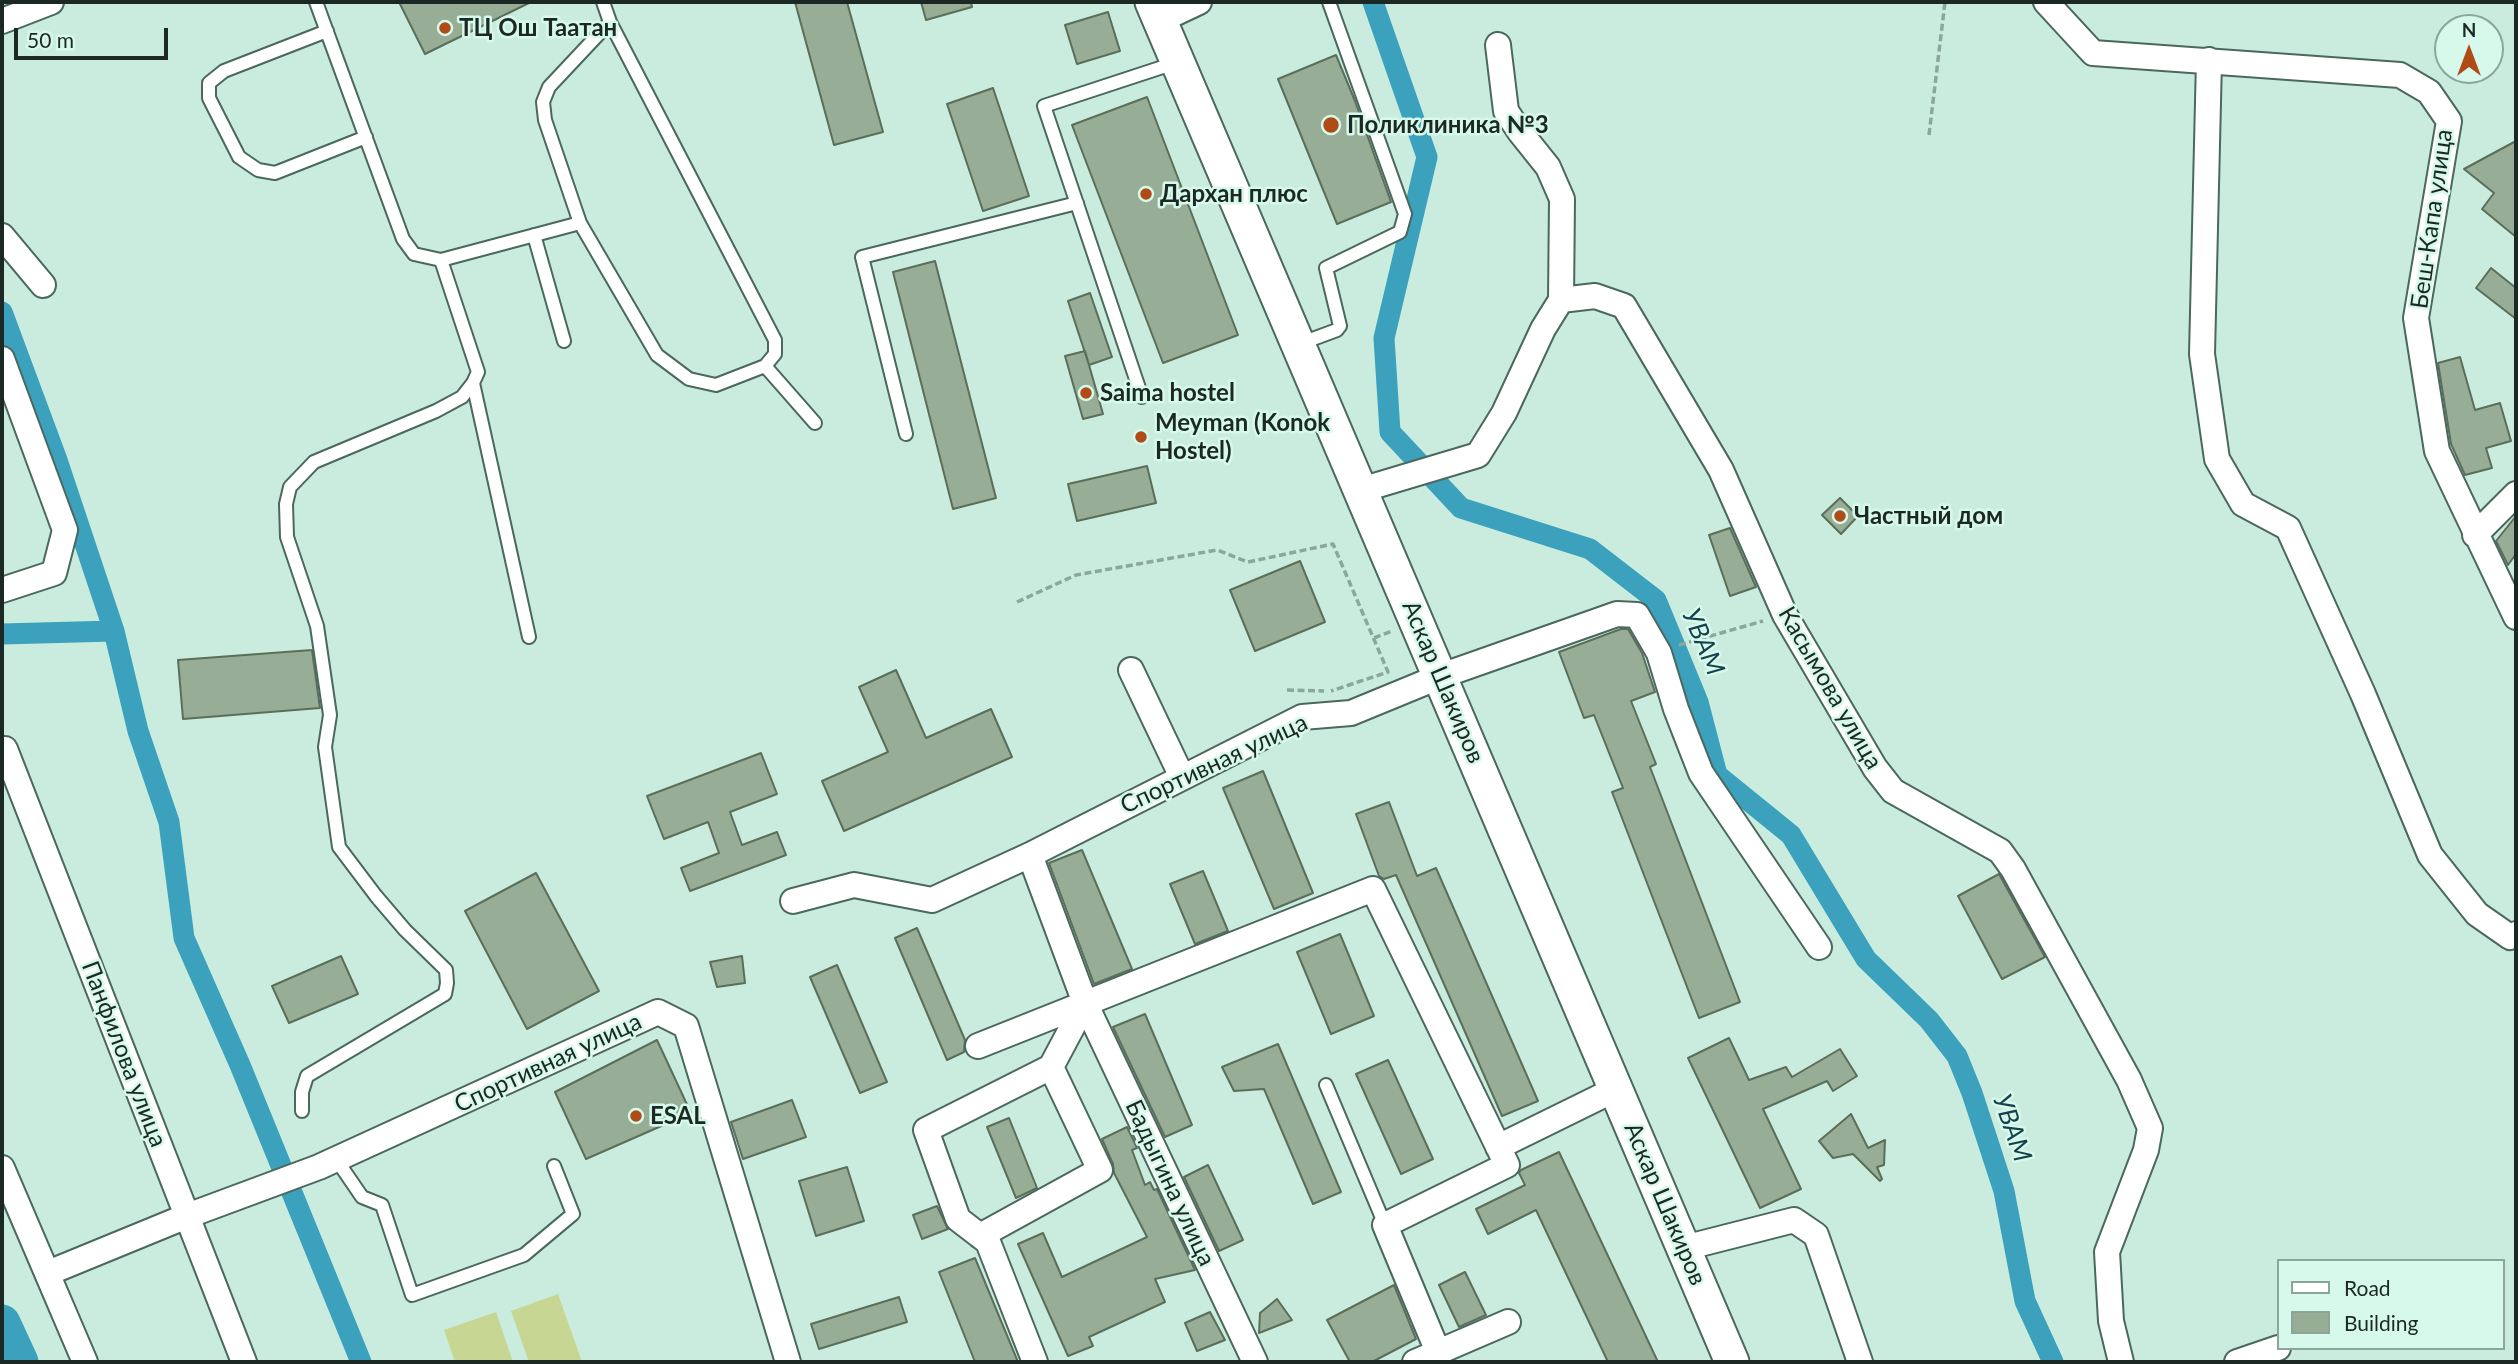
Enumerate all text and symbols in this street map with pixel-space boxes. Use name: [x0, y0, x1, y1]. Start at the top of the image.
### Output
scale bar: [18, 14, 172, 58]
place label: ТЦ Ош Таатан: [459, 14, 617, 42]
north arrow: [2434, 14, 2504, 84]
text: N: [2462, 18, 2476, 41]
marker: ТЦ Ош Таатан: [437, 20, 453, 36]
text: 50 m: [27, 27, 74, 52]
place label: Поликлиника №3: [1347, 111, 1549, 139]
marker: Поликлиника №3: [1321, 115, 1341, 135]
street label: Беш-Капа улица: [2405, 127, 2459, 311]
place label: Дархан плюс: [1160, 180, 1308, 208]
marker: Дархан плюс: [1138, 186, 1154, 202]
place label: Saima hostel: [1100, 379, 1235, 407]
marker: Saima hostel: [1078, 385, 1094, 401]
place label: Meyman (Konok Hostel): [1155, 409, 1330, 465]
marker: Meyman (Konok Hostel): [1133, 429, 1149, 445]
place label: Частный дом: [1854, 502, 2003, 530]
marker: Частный дом: [1832, 508, 1848, 524]
street label: Аскар Шакиров: [1396, 596, 1490, 768]
street label: Касымова улица: [1772, 602, 1888, 774]
water label: УВАМ: [1675, 604, 1731, 680]
street label: Спортивная улица: [1116, 708, 1312, 820]
street label: Панфилова улица: [75, 957, 173, 1151]
street label: Спортивная улица: [450, 1007, 646, 1119]
water label: УВАМ: [1986, 1090, 2038, 1166]
street label: Бадыгина улица: [1119, 1095, 1221, 1271]
place label: ESAL: [650, 1102, 706, 1130]
marker: ESAL: [628, 1108, 644, 1124]
street label: Аскар Шакиров: [1618, 1118, 1712, 1290]
legend: [2276, 1259, 2504, 1350]
text: Road: [2344, 1275, 2391, 1300]
text: Building: [2344, 1310, 2419, 1335]

